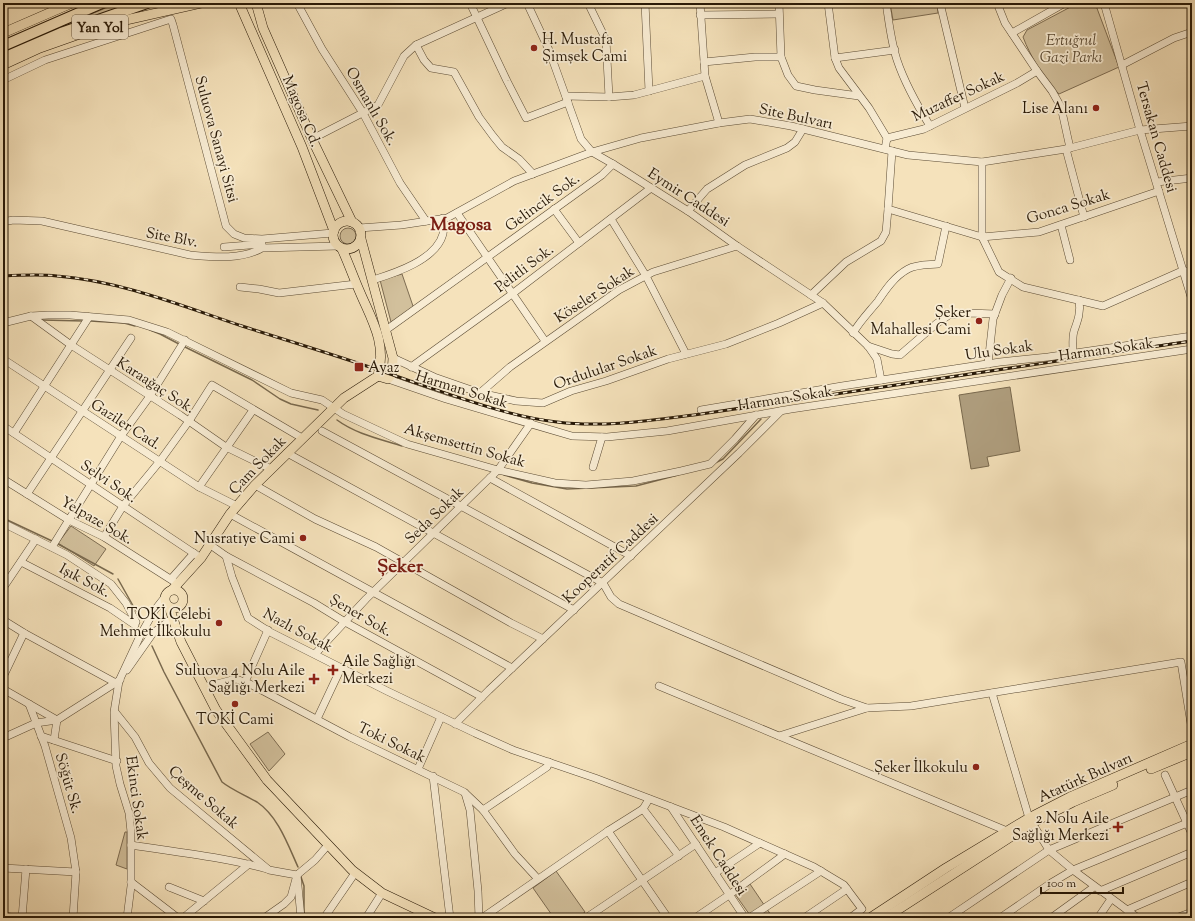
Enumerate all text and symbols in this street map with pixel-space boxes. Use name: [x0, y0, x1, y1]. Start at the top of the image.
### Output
road number: Yan Yol: [72, 15, 128, 39]
place label: H. Mustafa Şimşek Cami: [542, 30, 627, 68]
park label: Ertuğrul Gazi Parkı: [1040, 31, 1103, 69]
marker: H. Mustafa Şimşek Cami: [529, 43, 539, 53]
street label: Osmanlı Sok.: [340, 64, 402, 150]
street label: Muzaffer Sokak: [909, 67, 1008, 128]
street label: Magosa Cd.: [276, 73, 325, 151]
street label: Suluova Sanayi Sitsi: [188, 74, 243, 205]
street label: Tersakan Caddesi: [1130, 80, 1181, 195]
street label: Site Bulvarı: [757, 99, 835, 136]
place label: Lise Alanı: [1022, 99, 1088, 120]
marker: Lise Alanı: [1091, 103, 1101, 113]
street label: Eymir Caddesi: [643, 164, 733, 233]
street label: Gelincik Sok.: [501, 169, 585, 238]
street label: Gonca Sokak: [1024, 185, 1113, 230]
district label: Magosa: [430, 212, 492, 239]
street label: Site Blv.: [144, 223, 200, 254]
street label: Pelitli Sok.: [491, 240, 559, 298]
street label: Köseler Sokak: [551, 262, 639, 329]
place label: Şeker Mahallesi Cami: [871, 303, 971, 341]
marker: Şeker Mahallesi Cami: [974, 316, 984, 326]
street label: Harman Sokak: [1057, 333, 1155, 368]
street label: Ulu Sokak: [964, 336, 1035, 367]
street label: Ordulular Sokak: [551, 341, 660, 396]
street label: Karaağaç Sok.: [112, 353, 199, 420]
place label: Ayaz: [368, 358, 400, 379]
marker: Ayaz: [353, 361, 365, 373]
street label: Harman Sokak: [413, 366, 510, 414]
street label: Harman Sokak: [736, 382, 834, 417]
street label: Gaziler Cad.: [86, 395, 164, 456]
street label: Akşemsettin Sokak: [401, 419, 528, 474]
street label: Çam Sokak: [225, 432, 292, 500]
street label: Selvi Sok.: [76, 456, 141, 509]
street label: Seda Sokak: [401, 483, 469, 550]
street label: Yelpaze Sok.: [56, 492, 136, 550]
street label: Kooperatif Caddesi: [558, 509, 664, 609]
place label: Nusratiye Cami: [194, 529, 295, 550]
marker: Nusratiye Cami: [298, 533, 308, 543]
district label: Şeker: [377, 554, 424, 581]
street label: Işık Sok.: [55, 559, 114, 604]
street label: Şener Sok.: [325, 590, 396, 643]
place label: TOKİ Çelebi Mehmet İlkokulu: [100, 604, 211, 643]
street label: Nazlı Sokak: [259, 604, 336, 659]
marker: TOKİ Çelebi Mehmet İlkokulu: [214, 618, 224, 628]
place label: Aile Sağlığı Merkezi: [342, 652, 416, 690]
place label: Suluova 4 Nolu Aile Sağlığı Merkezi: [175, 661, 305, 699]
marker: Aile Sağlığı Merkezi: [327, 664, 339, 676]
marker: Suluova 4 Nolu Aile Sağlığı Merkezi: [308, 673, 320, 685]
marker: TOKİ Cami: [230, 699, 240, 709]
place label: TOKİ Cami: [196, 709, 274, 731]
street label: Toki Sokak: [354, 718, 429, 769]
street label: Atatürk Bulvarı: [1035, 748, 1136, 809]
street label: Söğüt Sk.: [49, 751, 86, 816]
street label: Ekinci Sokak: [119, 755, 152, 842]
place label: Şeker İlkokulu: [874, 757, 968, 779]
street label: Çeşme Sokak: [163, 762, 243, 835]
marker: Şeker İlkokulu: [971, 762, 981, 772]
place label: 2 Nolu Aile Sağlığı Merkezi: [1012, 809, 1109, 847]
street label: Emek Caddesi: [684, 812, 752, 900]
marker: 2 Nolu Aile Sağlığı Merkezi: [1112, 821, 1124, 833]
scale bar: [1041, 869, 1123, 895]
text: 100 m: [1047, 875, 1076, 893]

